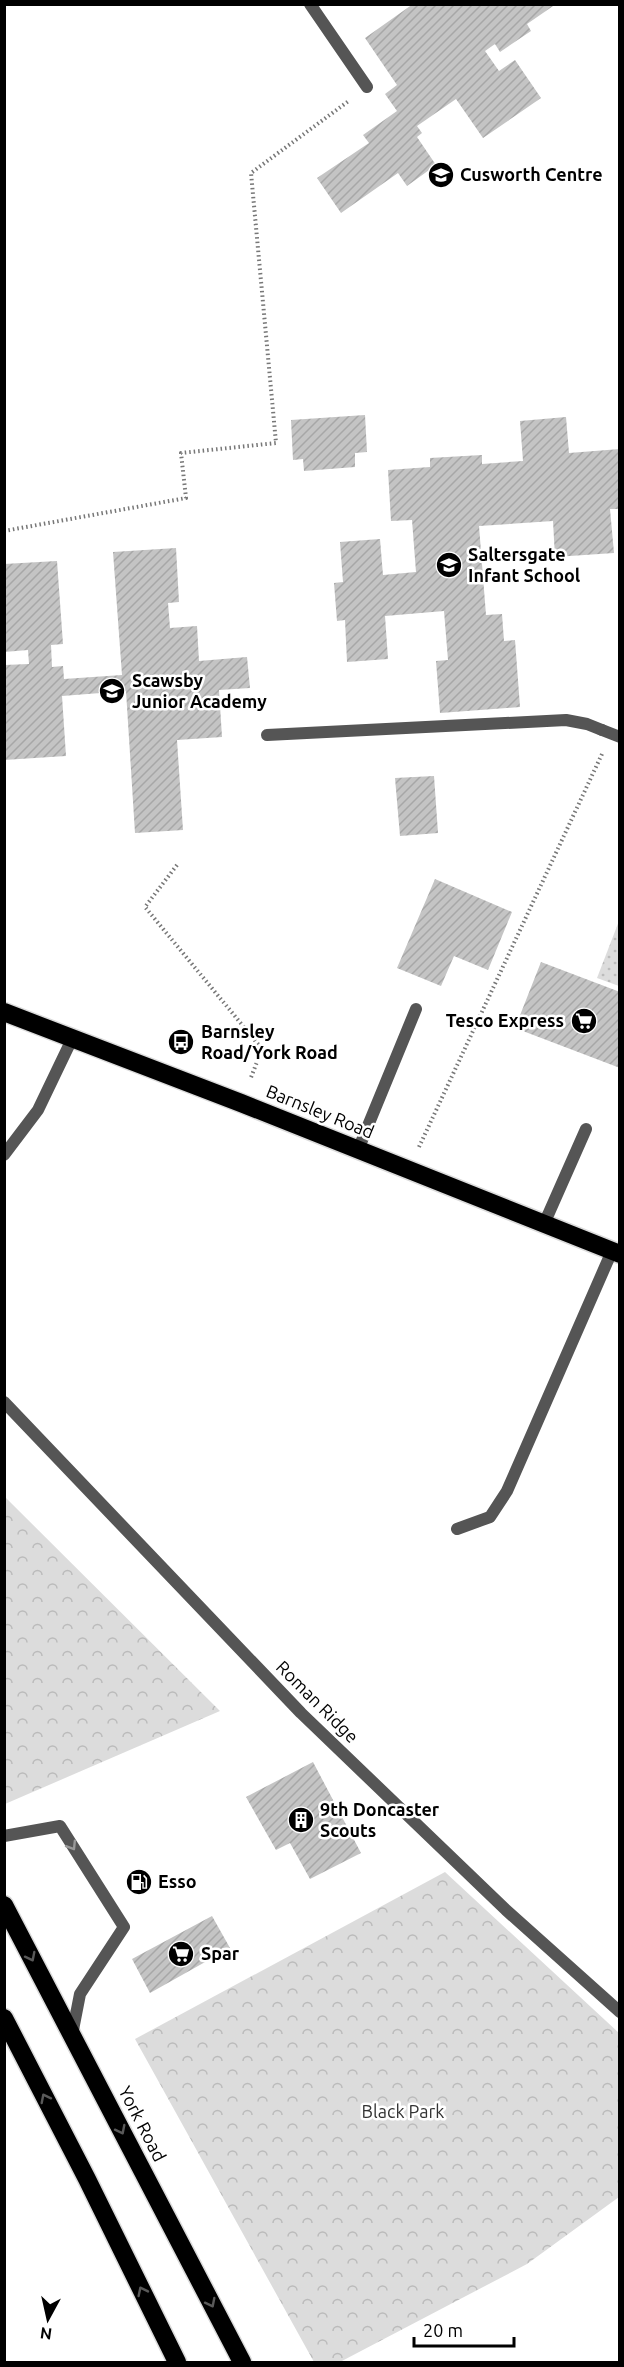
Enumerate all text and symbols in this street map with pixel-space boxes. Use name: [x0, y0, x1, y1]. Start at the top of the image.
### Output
school or university icon: Cusworth Centre: [426, 160, 456, 190]
place label: Cusworth Centre: [460, 164, 603, 184]
place label: Saltersgate Infant School: [468, 544, 581, 585]
school or university icon: Saltersgate Infant School: [434, 550, 464, 580]
place label: Scawsby Junior Academy: [132, 670, 267, 711]
school or university icon: Scawsby Junior Academy: [97, 676, 127, 706]
supermarket icon: Tesco Express: [569, 1006, 599, 1036]
place label: Tesco Express: [446, 1010, 564, 1030]
place label: Barnsley Road/York Road: [201, 1021, 338, 1062]
bus stop icon: Barnsley Road/York Road: [166, 1027, 196, 1057]
street label: Barnsley Road: [264, 1080, 377, 1142]
street label: Roman Ridge: [273, 1656, 363, 1746]
place label: 9th Doncaster Scouts: [320, 1799, 440, 1840]
building icon: 9th Doncaster Scouts: [286, 1805, 316, 1835]
one-way arrow: [65, 1840, 77, 1850]
fuel station icon: Esso: [124, 1867, 154, 1897]
place label: Esso: [158, 1871, 197, 1891]
supermarket icon: Spar: [166, 1939, 196, 1969]
place label: Spar: [201, 1943, 240, 1963]
one-way arrow: [24, 1951, 36, 1962]
street label: York Road: [115, 2083, 170, 2164]
one-way arrow: [41, 2094, 52, 2104]
park label: Black Park: [362, 2101, 444, 2121]
one-way arrow: [114, 2124, 125, 2135]
one-way arrow: [137, 2287, 149, 2298]
north arrow: [18, 2289, 78, 2349]
one-way arrow: [204, 2297, 215, 2308]
scale bar: [414, 2310, 514, 2348]
text: 20 m: [423, 2320, 463, 2340]
text: N: [39, 2324, 53, 2344]

